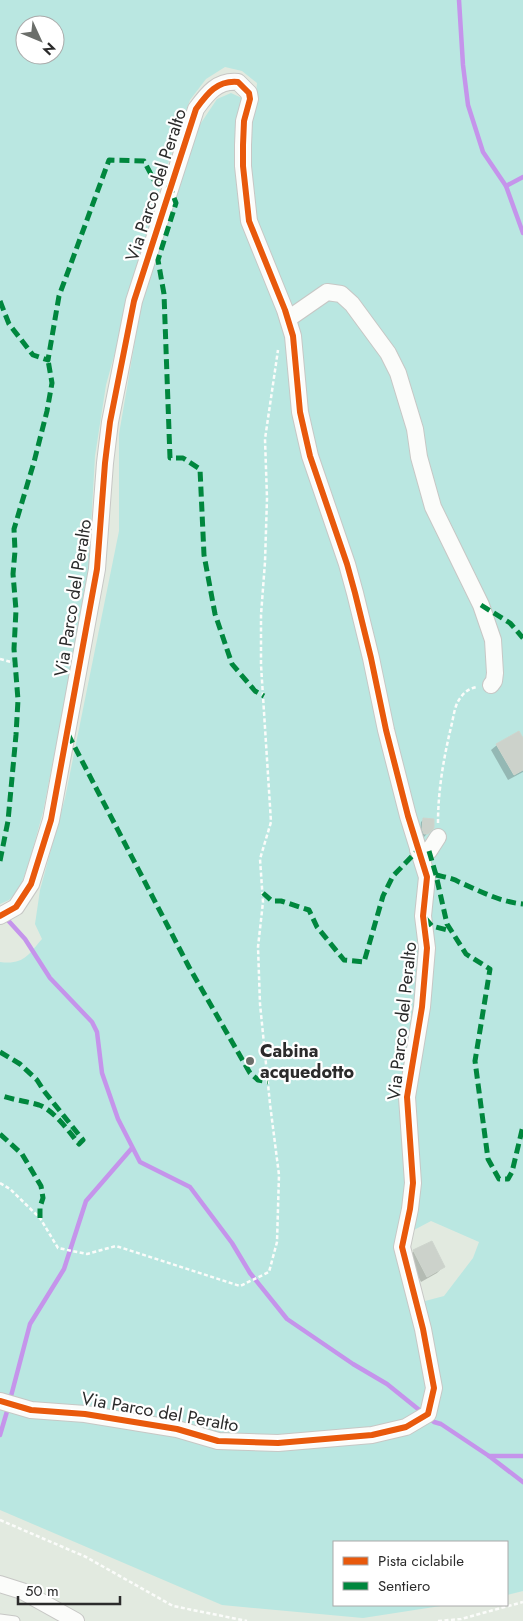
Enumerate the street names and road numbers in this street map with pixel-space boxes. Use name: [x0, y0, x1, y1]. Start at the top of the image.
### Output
street label: Via Parco del Peralto: [119, 105, 193, 265]
street label: Via Parco del Peralto: [48, 517, 98, 679]
street label: Via Parco del Peralto: [381, 940, 423, 1101]
street label: Via Parco del Peralto: [79, 1385, 241, 1439]

